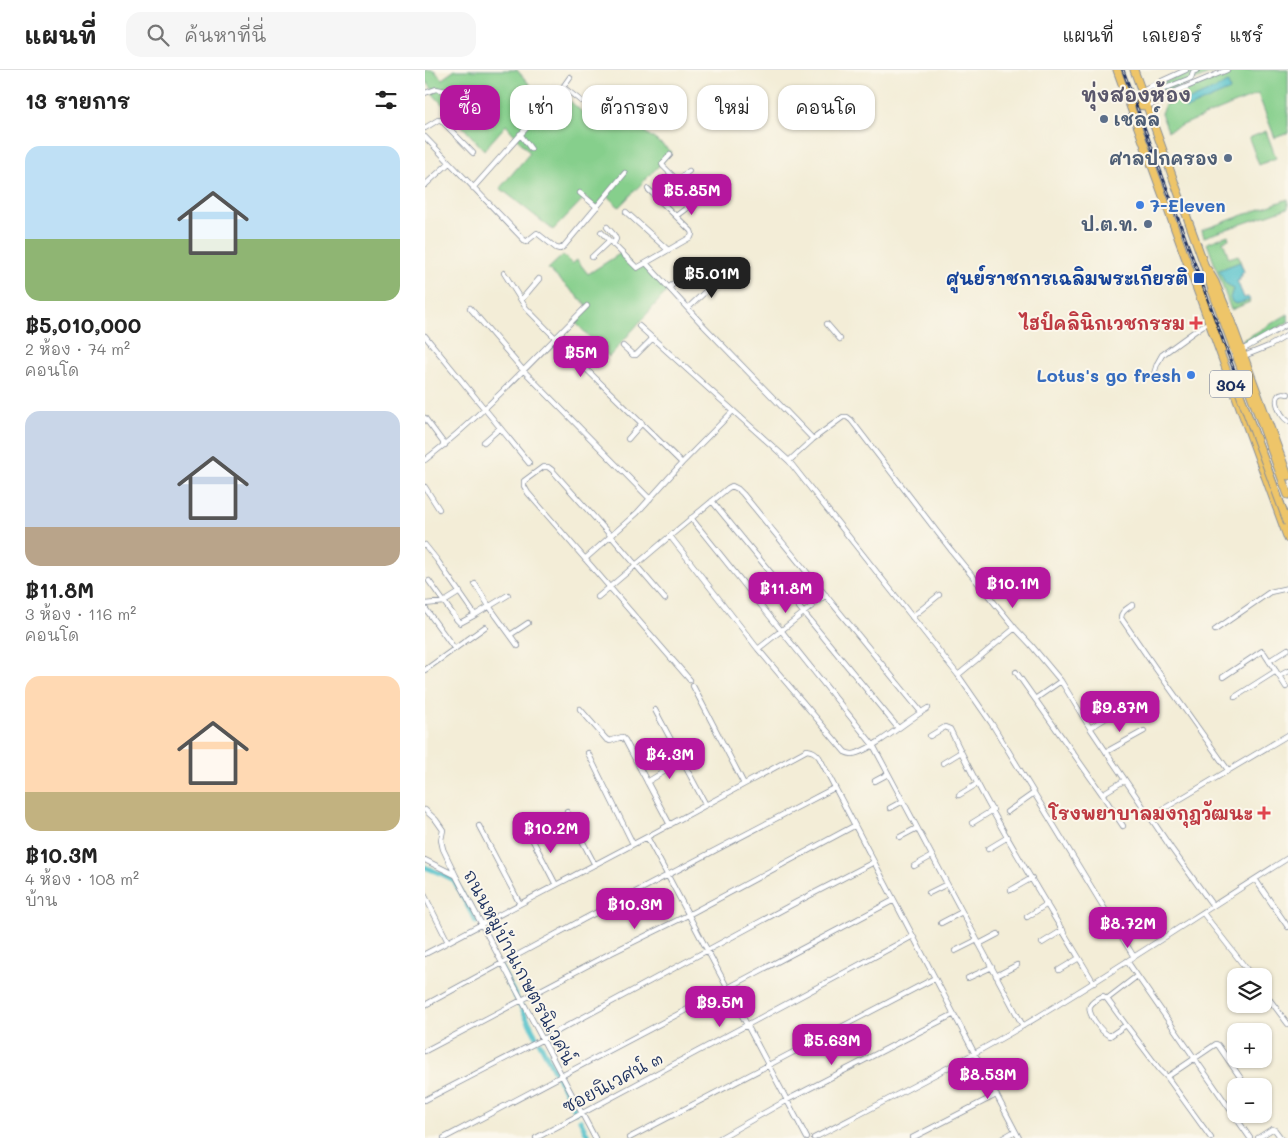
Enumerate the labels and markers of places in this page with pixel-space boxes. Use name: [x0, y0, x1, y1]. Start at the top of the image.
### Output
place label: เชลล์: [1114, 106, 1161, 131]
marker: เชลล์: [1098, 113, 1110, 125]
place label: ศาลปกครอง: [1109, 146, 1218, 170]
marker: ศาลปกครอง: [1222, 152, 1234, 164]
pin: ฿5.85M: [651, 174, 733, 216]
place label: 7-Eleven: [1150, 193, 1226, 217]
marker: 7-Eleven: [1134, 199, 1146, 211]
place label: ป.ต.ท.: [1081, 212, 1138, 236]
marker: ป.ต.ท.: [1142, 218, 1154, 230]
pin: ฿5.01M: [671, 256, 753, 299]
place label: ศูนย์ราชการเฉลิมพระเกียรติ: [946, 264, 1188, 294]
marker: ศูนย์ราชการเฉลิมพระเกียรติ: [1192, 271, 1206, 285]
place label: ไฮป์คลินิกเวชกรรม: [1018, 311, 1185, 335]
marker: ไฮป์คลินิกเวชกรรม: [1189, 316, 1203, 330]
pin: ฿5M: [557, 336, 605, 378]
place label: Lotus's go fresh: [1036, 363, 1181, 387]
marker: Lotus's go fresh: [1185, 369, 1197, 381]
pin: ฿10.1M: [972, 566, 1054, 609]
pin: ฿11.8M: [745, 572, 827, 614]
pin: ฿9.87M: [1079, 690, 1161, 733]
pin: ฿4.3M: [635, 738, 705, 780]
place label: โรงพยาบาลมงกุฎวัฒนะ: [1047, 800, 1253, 828]
marker: โรงพยาบาลมงกุฎวัฒนะ: [1257, 806, 1271, 820]
pin: ฿10.2M: [510, 812, 592, 854]
pin: ฿10.3M: [594, 888, 676, 930]
pin: ฿8.72M: [1087, 906, 1169, 949]
pin: ฿9.5M: [685, 986, 755, 1028]
pin: ฿5.63M: [791, 1024, 873, 1066]
pin: ฿8.53M: [947, 1058, 1029, 1100]

